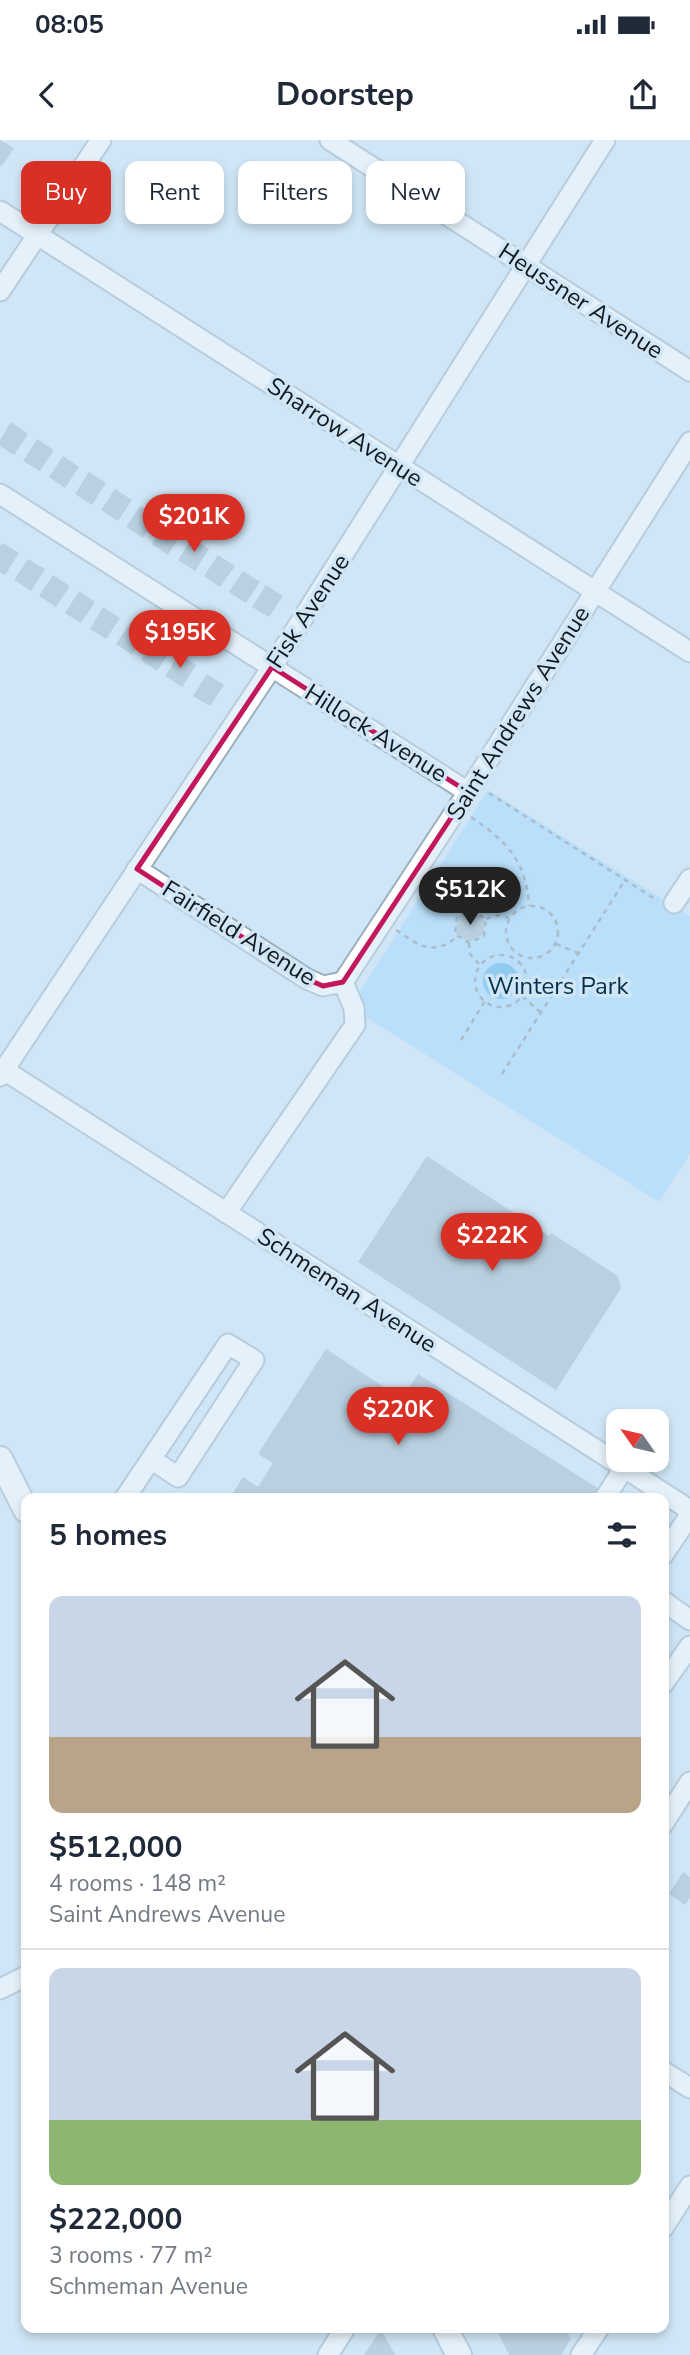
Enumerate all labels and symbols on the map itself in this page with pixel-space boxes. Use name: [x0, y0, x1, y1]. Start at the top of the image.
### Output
street label: Heussner Avenue: [492, 236, 670, 366]
street label: Sharrow Avenue: [261, 370, 429, 494]
pin: $201K: [145, 494, 243, 554]
street label: Fisk Avenue: [259, 548, 357, 674]
street label: Saint Andrews Avenue: [439, 600, 597, 826]
pin: $195K: [131, 610, 229, 670]
street label: Hillock Avenue: [299, 676, 453, 790]
pin: $512K: [421, 868, 519, 927]
street label: Fairfield Avenue: [156, 873, 322, 993]
park label: Winters Park: [488, 970, 629, 1002]
pin: $222K: [443, 1214, 541, 1273]
street label: Schmeman Avenue: [251, 1220, 443, 1360]
pin: $220K: [349, 1388, 447, 1447]
north arrow: [606, 1409, 668, 1472]

